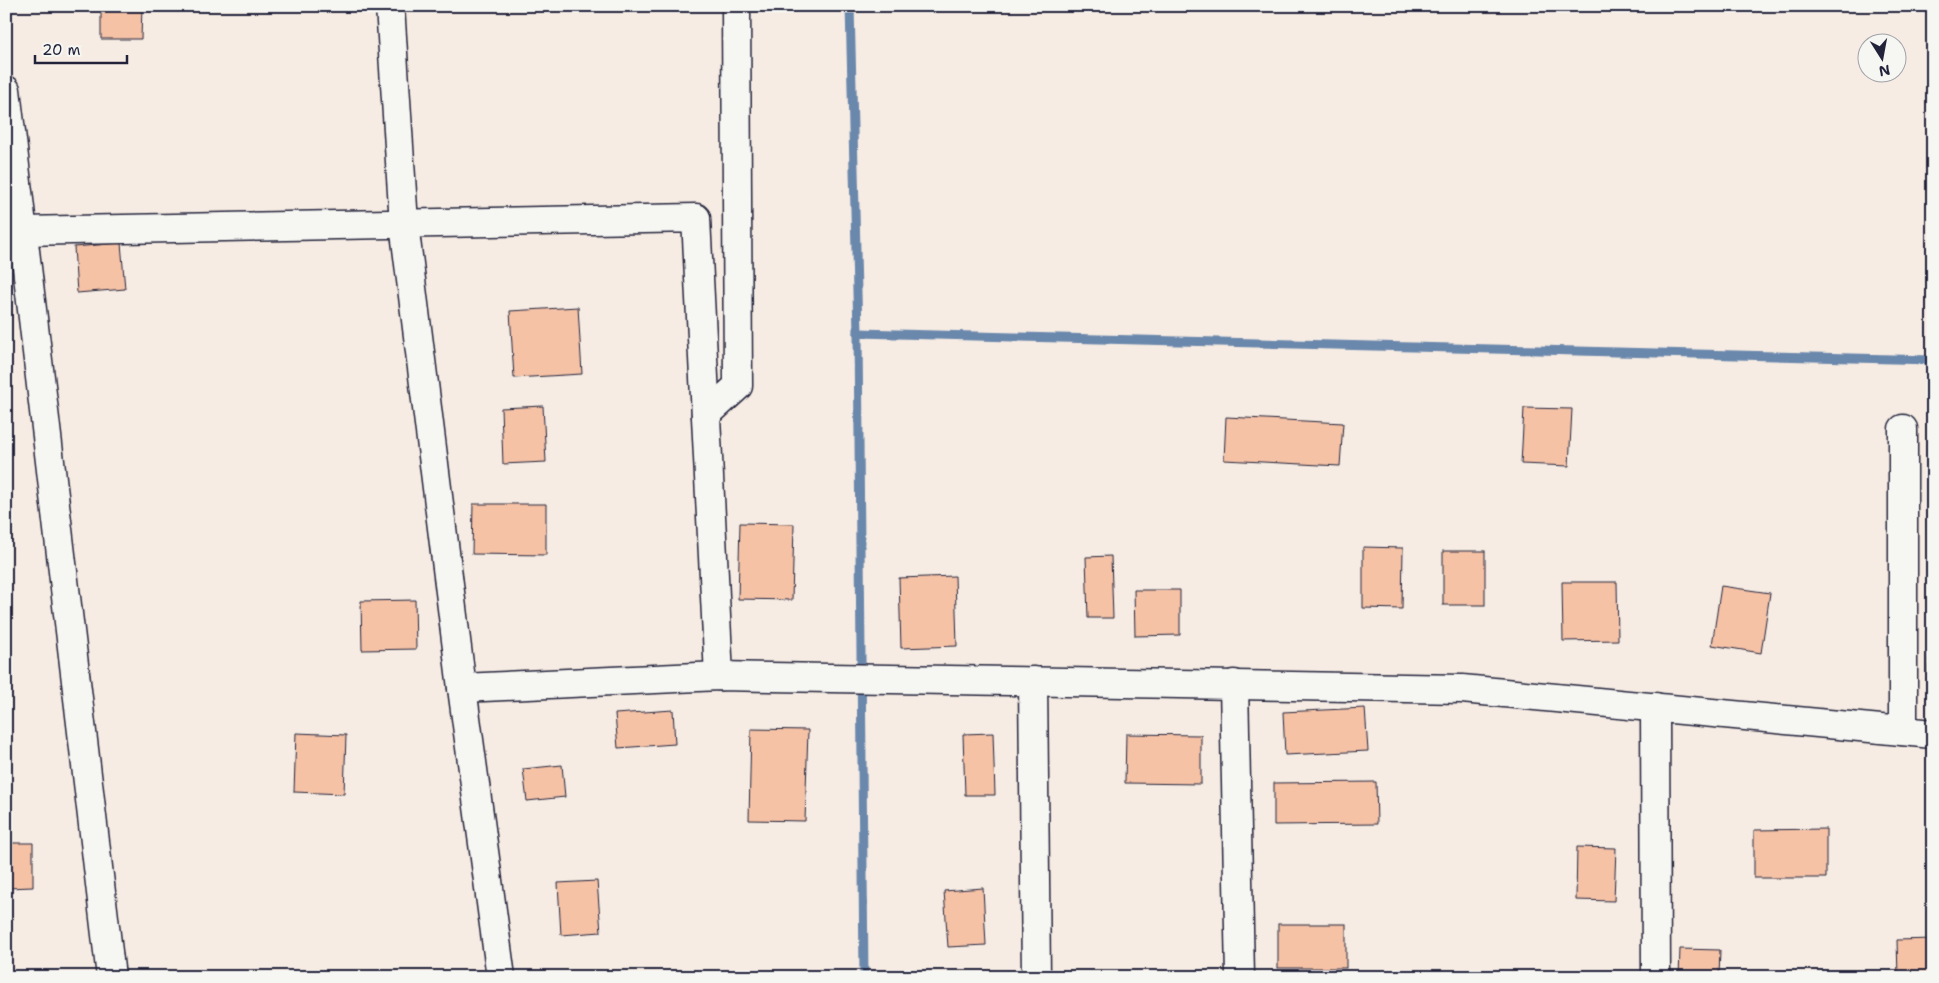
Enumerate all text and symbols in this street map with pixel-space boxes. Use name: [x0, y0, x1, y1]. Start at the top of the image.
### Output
scale bar: [35, 32, 128, 64]
north arrow: [1856, 32, 1906, 82]
text: 20 m: [42, 40, 81, 60]
text: N: [1877, 61, 1892, 81]

